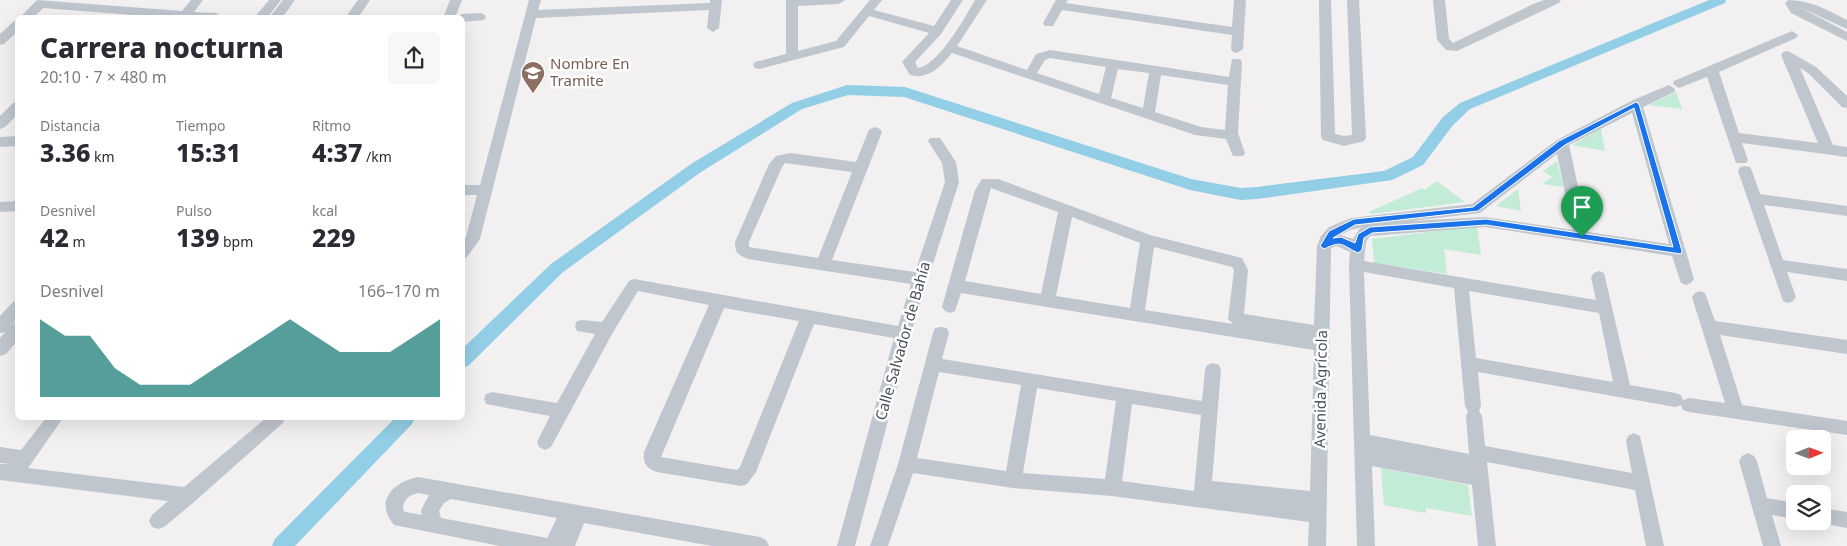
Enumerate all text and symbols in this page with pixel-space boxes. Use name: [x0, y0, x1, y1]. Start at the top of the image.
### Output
text: Carrera nocturna: [40, 28, 284, 66]
button: share: [388, 32, 440, 84]
place label: Nombre En Tramite: [550, 53, 630, 90]
school or university icon: Nombre En Tramite: [520, 60, 546, 94]
text: 20:10 · 7 × 480 m: [40, 66, 167, 88]
text: Distancia: [40, 116, 100, 135]
text: Tiempo: [176, 116, 225, 135]
text: Ritmo: [312, 116, 351, 135]
text: 3.36: [40, 135, 90, 169]
text: 15:31: [176, 135, 241, 169]
text: 4:37: [312, 135, 362, 169]
text: km: [90, 147, 115, 166]
text: /km: [362, 147, 392, 166]
pin: [1561, 186, 1603, 237]
icon: arrive: [1568, 193, 1596, 221]
text: Desnivel: [40, 201, 96, 220]
text: Pulso: [176, 201, 212, 220]
text: kcal: [312, 201, 338, 220]
text: 42: [40, 220, 69, 254]
text: 139: [176, 220, 219, 254]
text: 229: [312, 220, 355, 254]
text: m: [69, 232, 86, 251]
text: bpm: [219, 232, 253, 251]
street label: Calle Salvador de Bahía: [870, 259, 934, 422]
text: Desnivel: [40, 280, 104, 302]
text: 166–170 m: [358, 280, 440, 302]
street label: Avenida Agrícola: [1309, 330, 1331, 448]
north arrow: [1786, 430, 1831, 475]
map controls: [1786, 430, 1831, 530]
button: layers: [1786, 485, 1831, 530]

